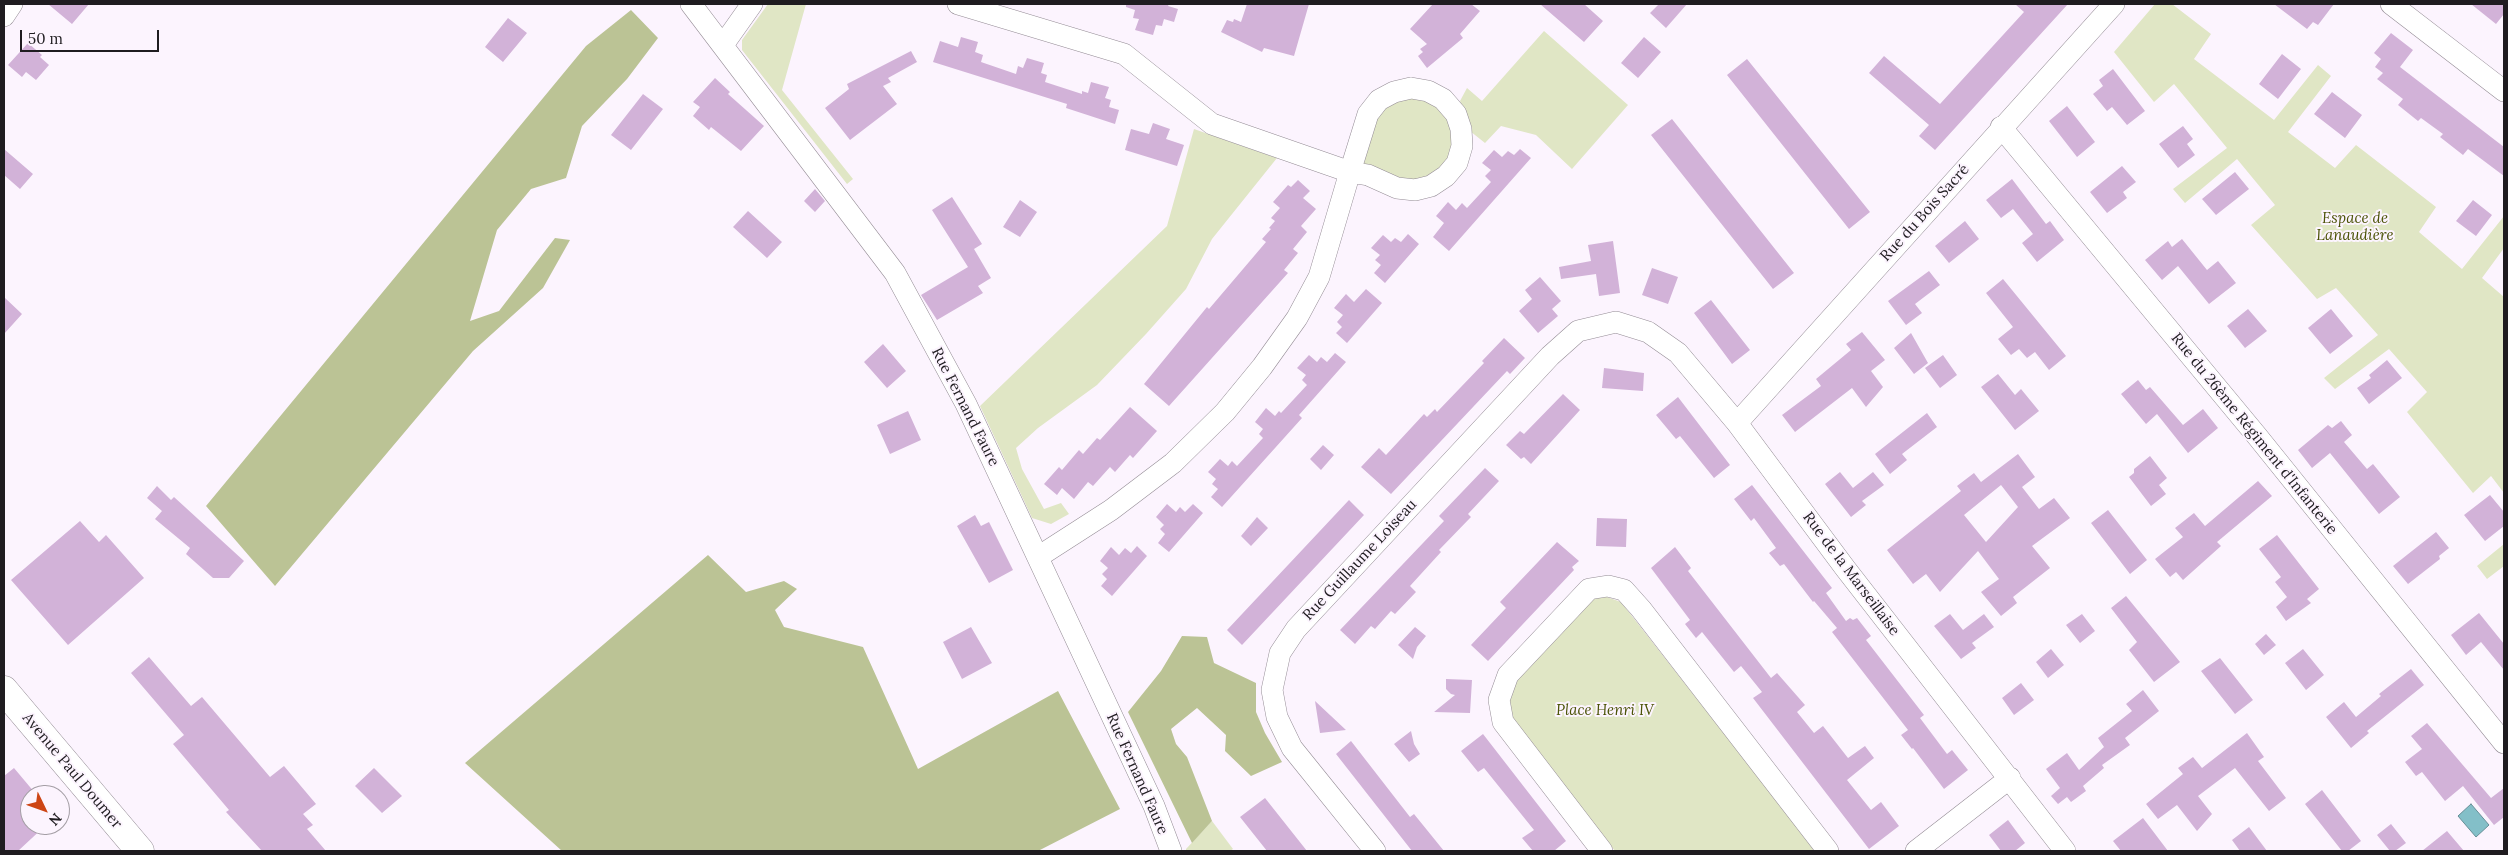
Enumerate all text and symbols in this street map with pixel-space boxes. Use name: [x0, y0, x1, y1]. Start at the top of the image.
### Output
scale bar: [22, 20, 161, 52]
text: 50 m: [28, 29, 63, 48]
street label: Rue du Bois Sacré: [1877, 161, 1973, 265]
park label: Espace de Lanaudière: [2316, 210, 2394, 245]
street label: Rue du 26ème Régiment d'Infanterie: [2167, 330, 2341, 538]
street label: Rue Fernand Faure: [927, 345, 1003, 469]
street label: Rue Guillaume Loiseau: [1299, 496, 1421, 624]
street label: Rue de la Marseillaise: [1799, 509, 1903, 639]
park label: Place Henri IV: [1556, 702, 1654, 720]
street label: Avenue Paul Doumer: [18, 710, 126, 832]
street label: Rue Fernand Faure: [1102, 711, 1172, 837]
north arrow: [20, 785, 70, 835]
text: N: [45, 809, 66, 829]

